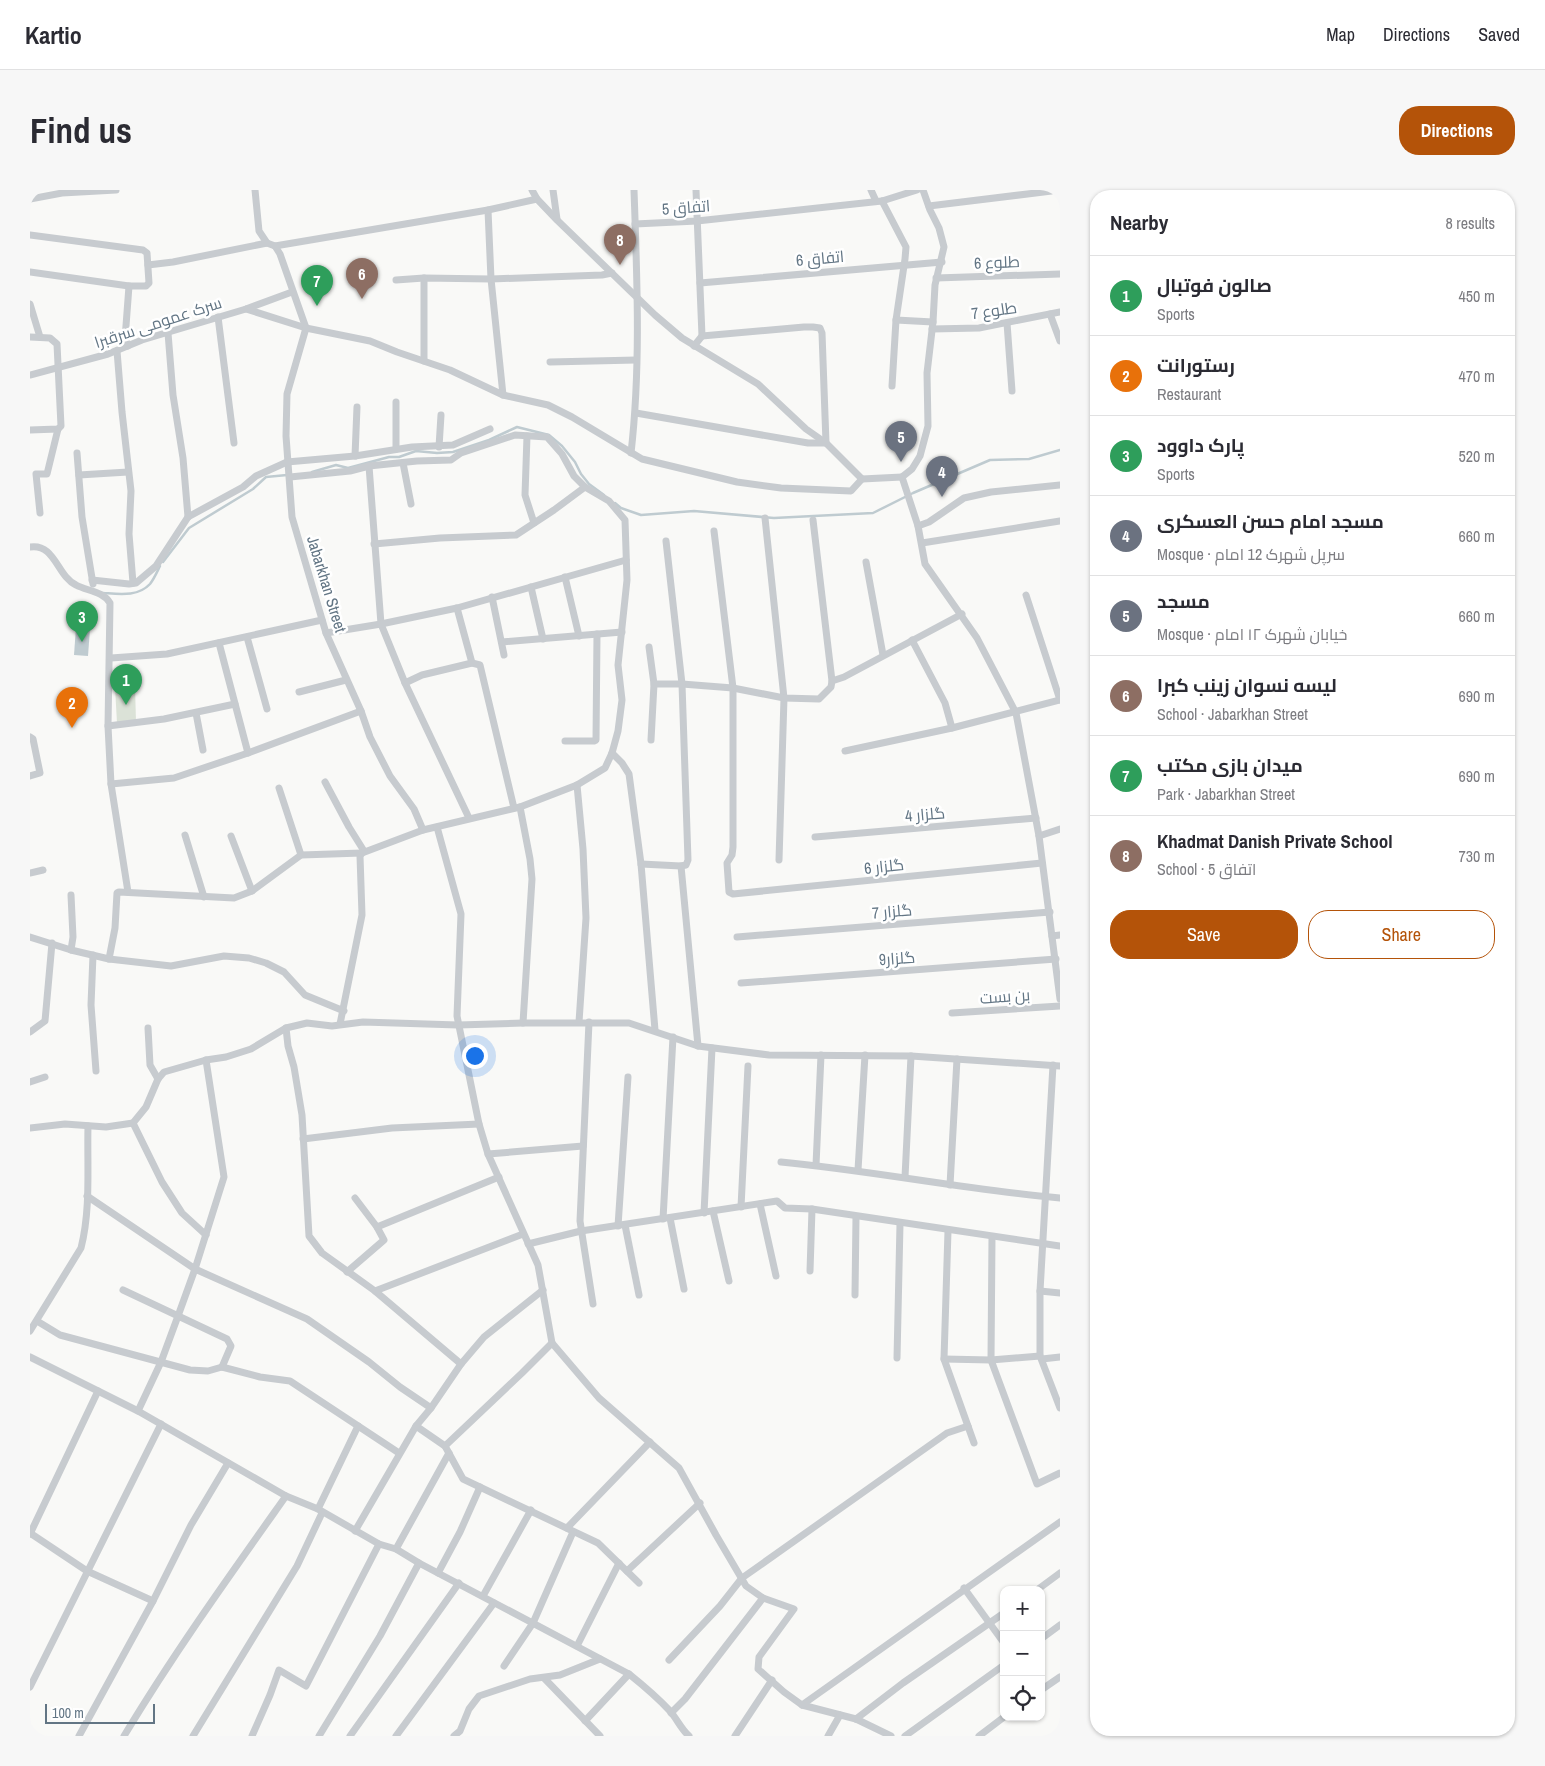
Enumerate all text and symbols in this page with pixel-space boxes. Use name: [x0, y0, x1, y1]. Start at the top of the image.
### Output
text: Kartio: [25, 19, 82, 51]
text: Map: [1326, 22, 1355, 47]
text: Directions: [1383, 22, 1450, 47]
text: Saved: [1478, 22, 1520, 47]
button: Directions: [1399, 106, 1515, 155]
text: Find us: [30, 107, 132, 154]
street label: اتفاق 5: [661, 194, 711, 220]
text: Nearby: [1110, 208, 1168, 237]
text: 8 results: [1445, 212, 1495, 234]
pin: 8: [604, 224, 636, 265]
street label: اتفاق 6: [795, 245, 845, 271]
street label: طلوع 6: [974, 250, 1020, 275]
pin: 6: [346, 258, 378, 299]
pin: 7: [301, 265, 333, 306]
text: صالون فوتبال: [1157, 272, 1272, 298]
text: 1: [1122, 285, 1130, 307]
text: 450 m: [1459, 285, 1495, 307]
street label: سرک عمومی سرقبرا: [91, 291, 225, 353]
street label: طلوع 7: [970, 296, 1018, 325]
text: Sports: [1157, 303, 1195, 325]
text: رستورانت: [1157, 352, 1235, 378]
text: 2: [1122, 365, 1130, 387]
text: 470 m: [1459, 365, 1495, 387]
text: Restaurant: [1157, 383, 1221, 405]
pin: 5: [885, 421, 917, 462]
text: پارک داوود: [1157, 432, 1244, 458]
text: 3: [1122, 445, 1130, 467]
text: 520 m: [1459, 445, 1495, 467]
pin: 4: [926, 456, 958, 497]
text: Sports: [1157, 463, 1195, 485]
text: مسجد امام حسن العسکری: [1157, 508, 1384, 534]
text: 4: [1122, 525, 1130, 547]
text: 660 m: [1459, 525, 1495, 547]
street label: Jabarkhan Street: [302, 533, 352, 635]
text: Mosque · سرپل شهرک 12 امام: [1157, 543, 1345, 565]
text: مسجد: [1157, 588, 1210, 614]
pin: 3: [66, 601, 98, 642]
text: 5: [1122, 605, 1130, 627]
text: 660 m: [1459, 605, 1495, 627]
text: Mosque · خیابان شهرک ۱۲ امام: [1157, 623, 1347, 645]
pin: 1: [110, 664, 142, 705]
text: لیسه نسوان زینب کبرا: [1157, 672, 1337, 698]
text: 6: [1122, 685, 1130, 707]
text: 690 m: [1459, 685, 1495, 707]
pin: 2: [56, 687, 88, 728]
text: School · Jabarkhan Street: [1157, 703, 1308, 725]
text: میدان بازی مکتب: [1157, 752, 1303, 778]
text: 7: [1122, 765, 1130, 787]
text: 690 m: [1459, 765, 1495, 787]
text: Park · Jabarkhan Street: [1157, 783, 1295, 805]
street label: گلزار 4: [904, 801, 946, 827]
text: Khadmat Danish Private School: [1157, 828, 1393, 854]
text: 8: [1122, 845, 1130, 867]
text: 730 m: [1459, 845, 1495, 867]
street label: گلزار 6: [863, 853, 905, 879]
text: School · اتفاق 5: [1157, 858, 1256, 880]
street label: گلزار 7: [871, 898, 913, 924]
button: Save: [1110, 910, 1298, 959]
button: Share: [1308, 910, 1495, 959]
street label: گلزار9: [878, 946, 916, 970]
street label: بن بست: [979, 983, 1031, 1009]
your location: [462, 1043, 488, 1069]
map controls: [1000, 1586, 1045, 1721]
button: +: [1000, 1586, 1045, 1631]
button: −: [1000, 1631, 1045, 1676]
button: locate: [1000, 1676, 1045, 1721]
scale bar: [45, 1701, 155, 1724]
text: 100 m: [52, 1704, 84, 1722]

